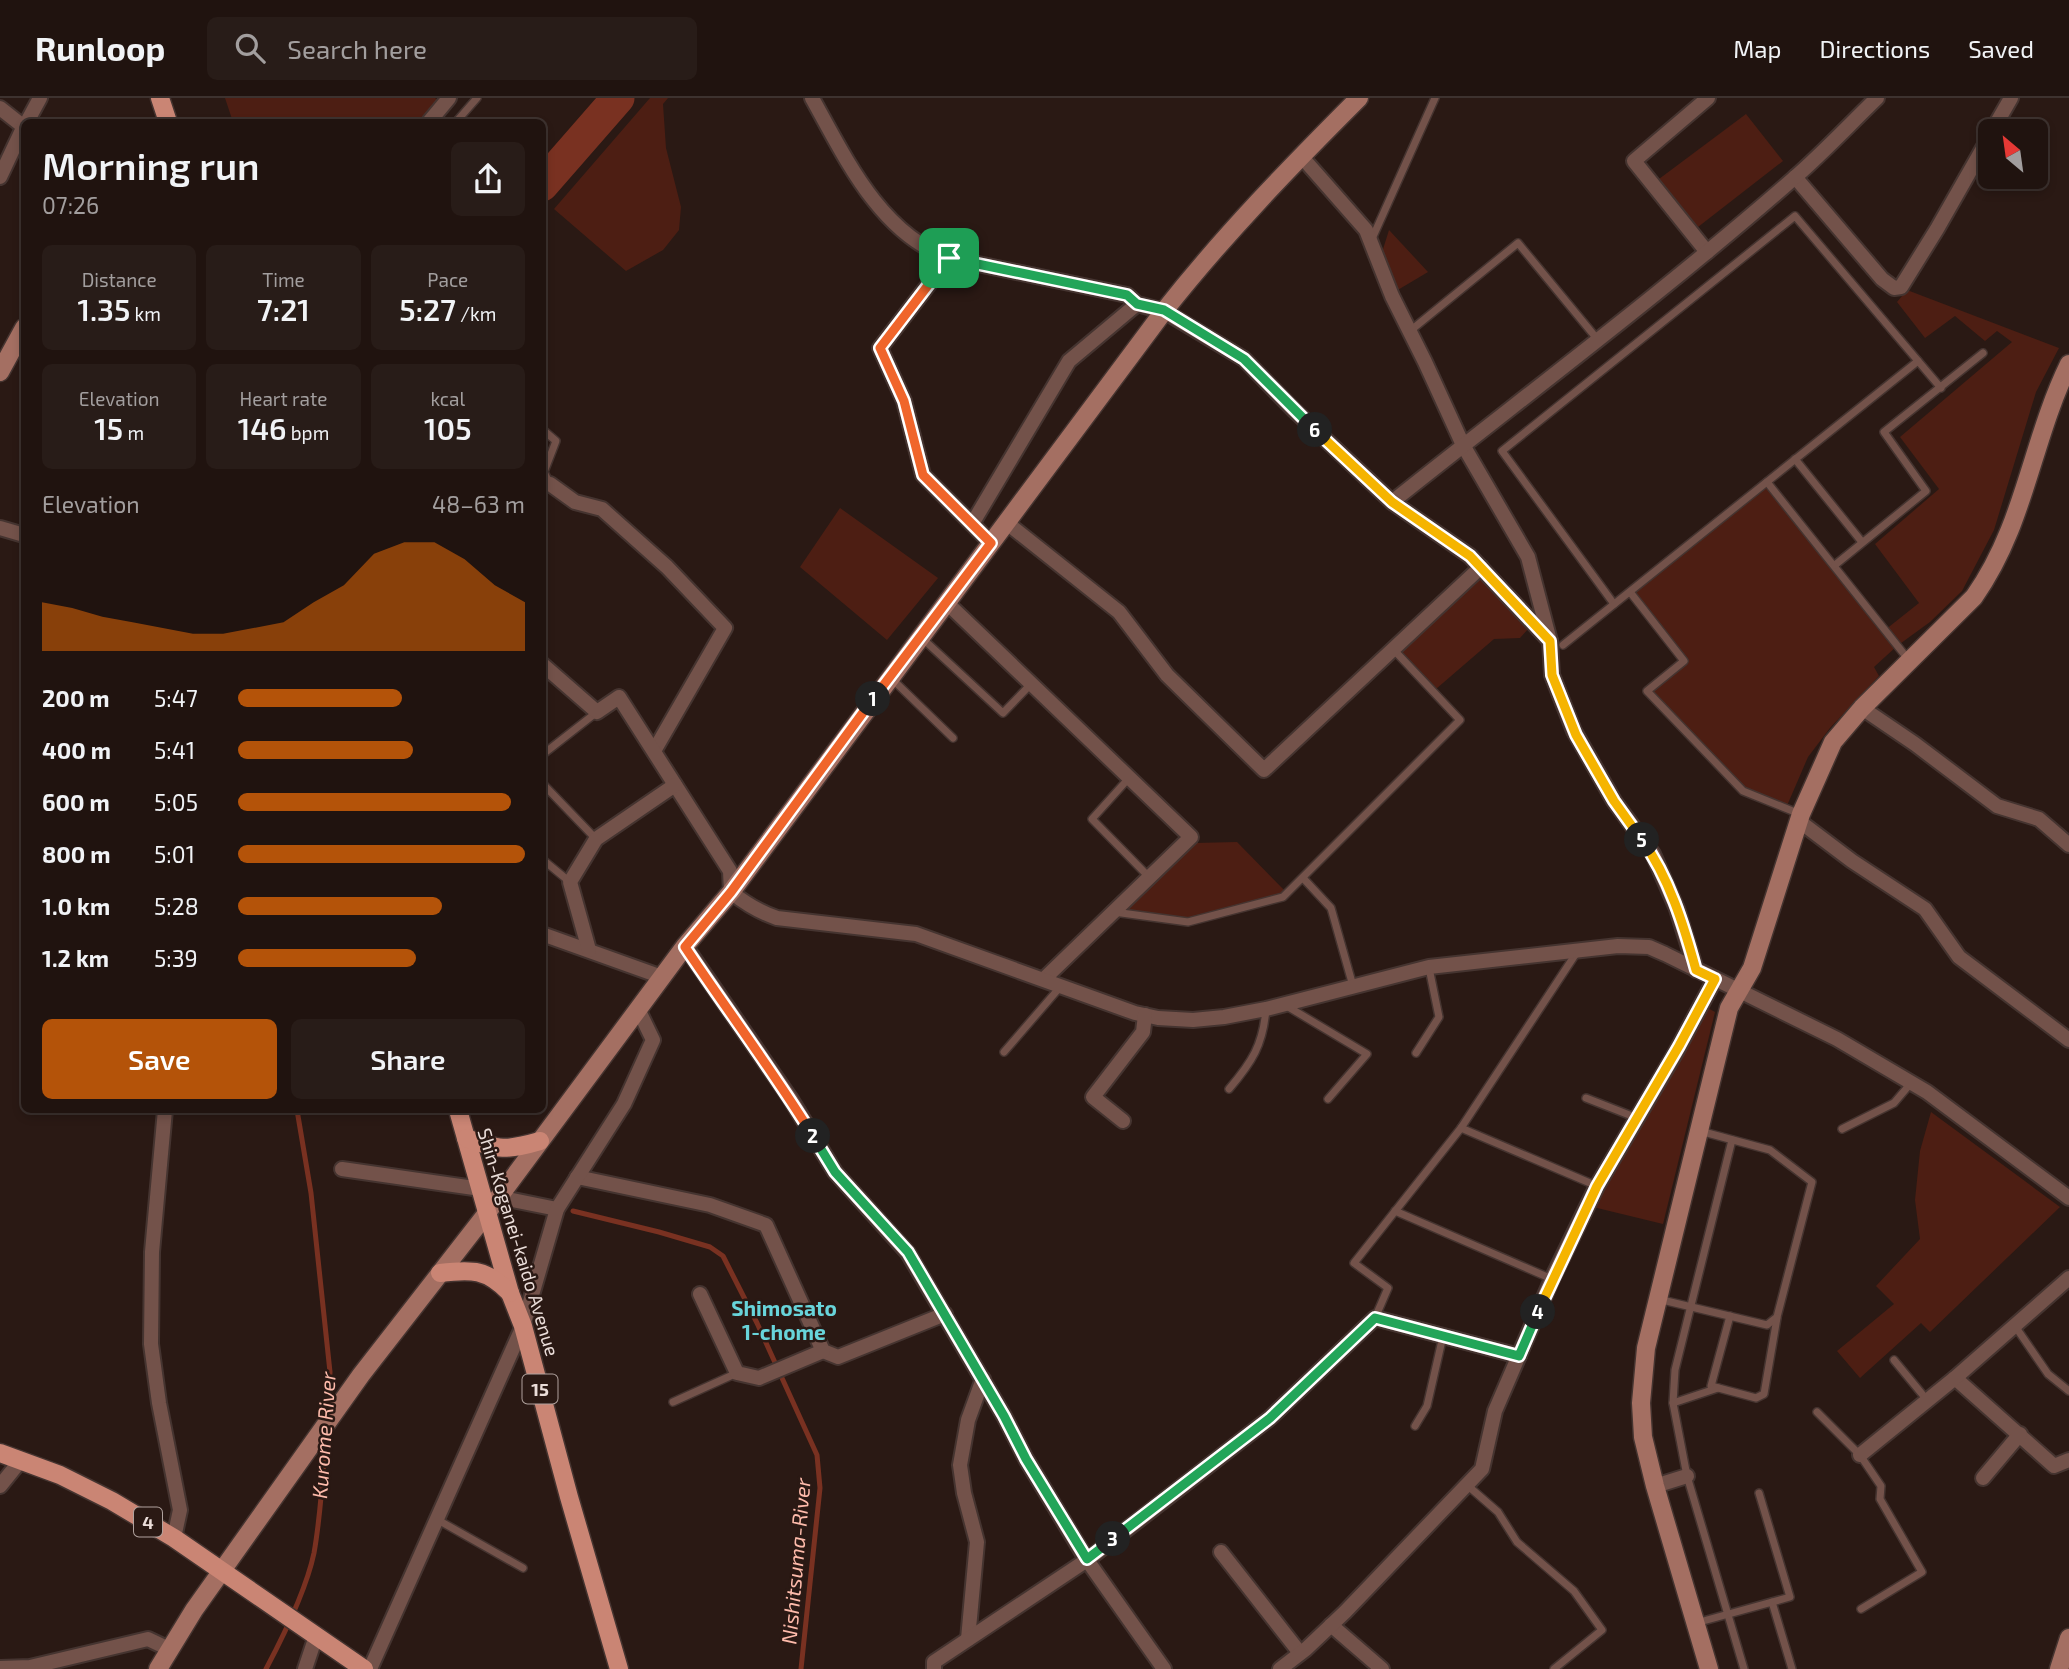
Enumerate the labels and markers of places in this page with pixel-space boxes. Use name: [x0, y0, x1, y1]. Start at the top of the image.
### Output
pin: [919, 228, 979, 288]
pin: 6: [1298, 412, 1332, 448]
pin: 1: [856, 682, 890, 716]
pin: 5: [1624, 822, 1660, 858]
pin: 2: [796, 1118, 830, 1154]
pin: 4: [1520, 1294, 1556, 1330]
pin: 3: [1096, 1522, 1130, 1556]

